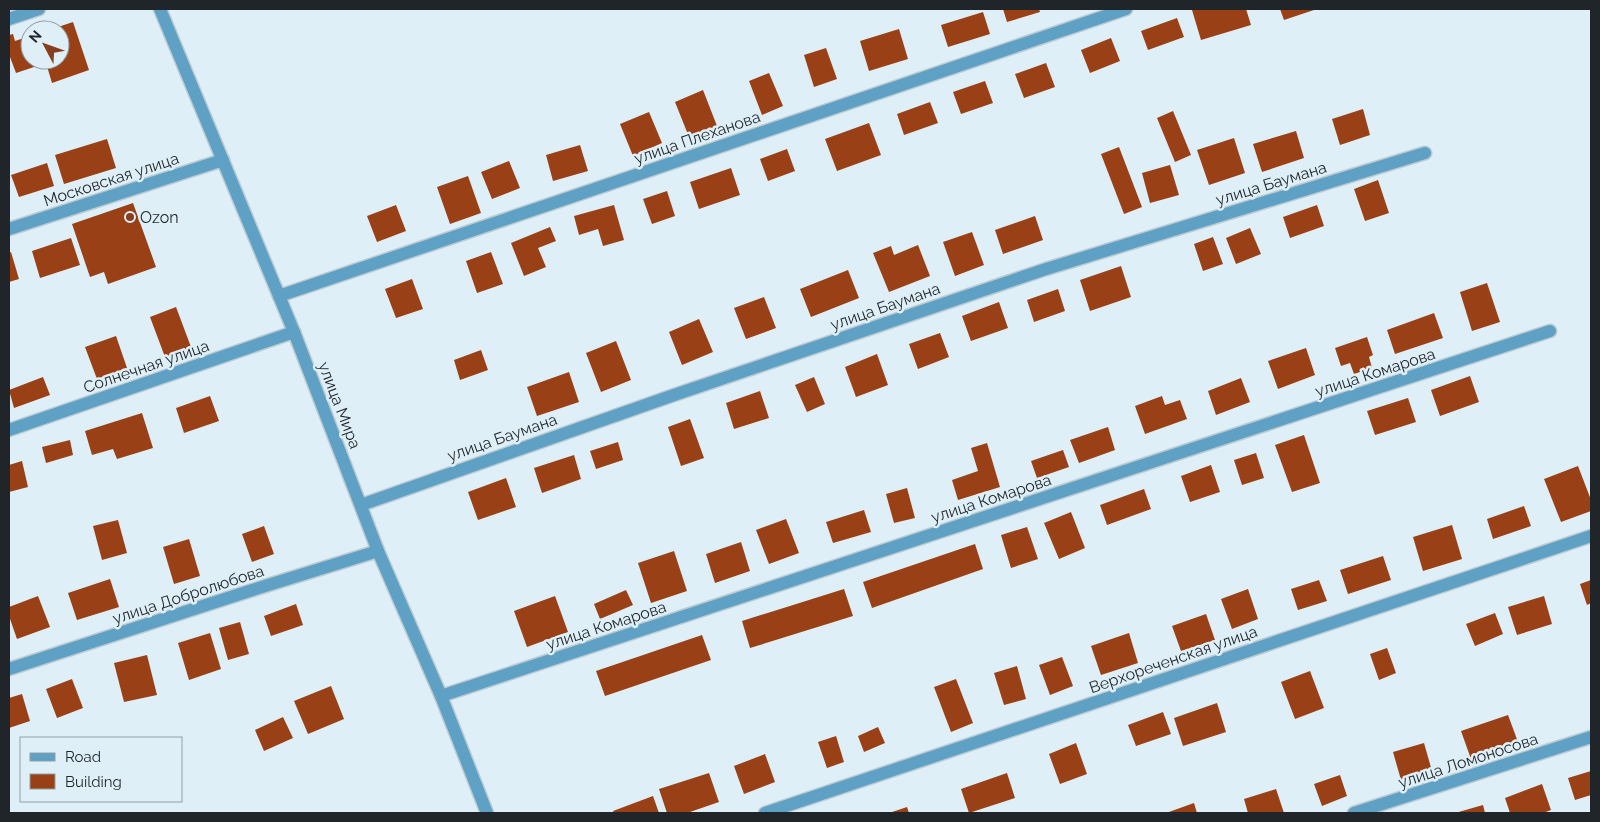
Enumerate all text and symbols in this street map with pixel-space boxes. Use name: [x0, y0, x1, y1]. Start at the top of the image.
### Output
north arrow: [20, 20, 70, 70]
text: N: [26, 27, 45, 46]
street label: улица Плеханова: [632, 107, 763, 168]
street label: Московская улица: [41, 149, 181, 210]
street label: улица Баумана: [1213, 158, 1329, 209]
place label: Ozon: [140, 208, 179, 227]
marker: Ozon: [124, 211, 136, 223]
street label: улица Баумана: [828, 279, 943, 334]
street label: Солнечная улица: [81, 336, 212, 397]
street label: улица Комарова: [1313, 344, 1438, 401]
street label: улица Мира: [314, 359, 365, 451]
street label: улица Баумана: [445, 410, 560, 465]
street label: улица Комарова: [929, 470, 1054, 527]
street label: улица Добролюбова: [110, 561, 266, 628]
street label: улица Комарова: [544, 597, 669, 654]
street label: Верхореченская улица: [1087, 622, 1260, 697]
street label: улица Ломоносова: [1396, 729, 1540, 792]
legend: [20, 737, 182, 802]
text: Road: [65, 748, 101, 766]
text: Building: [65, 773, 122, 791]

